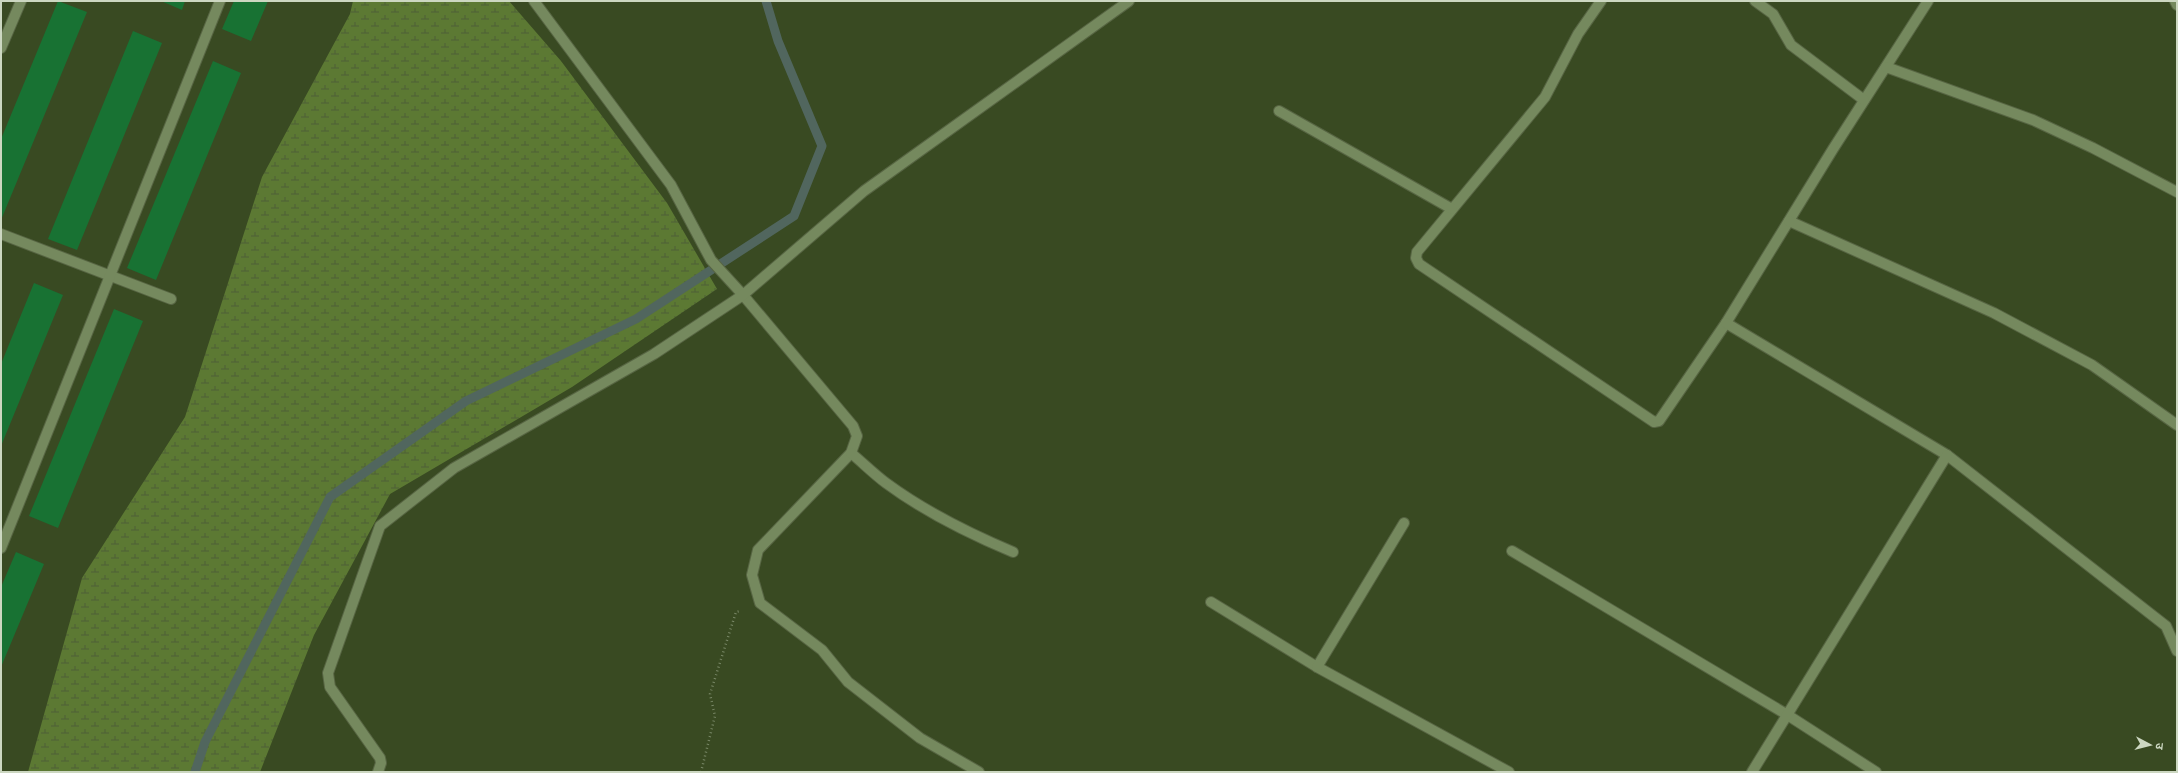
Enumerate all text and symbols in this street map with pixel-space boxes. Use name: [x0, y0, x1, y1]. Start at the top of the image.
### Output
north arrow: [2130, 725, 2170, 765]
text: उ: [2153, 742, 2168, 751]

